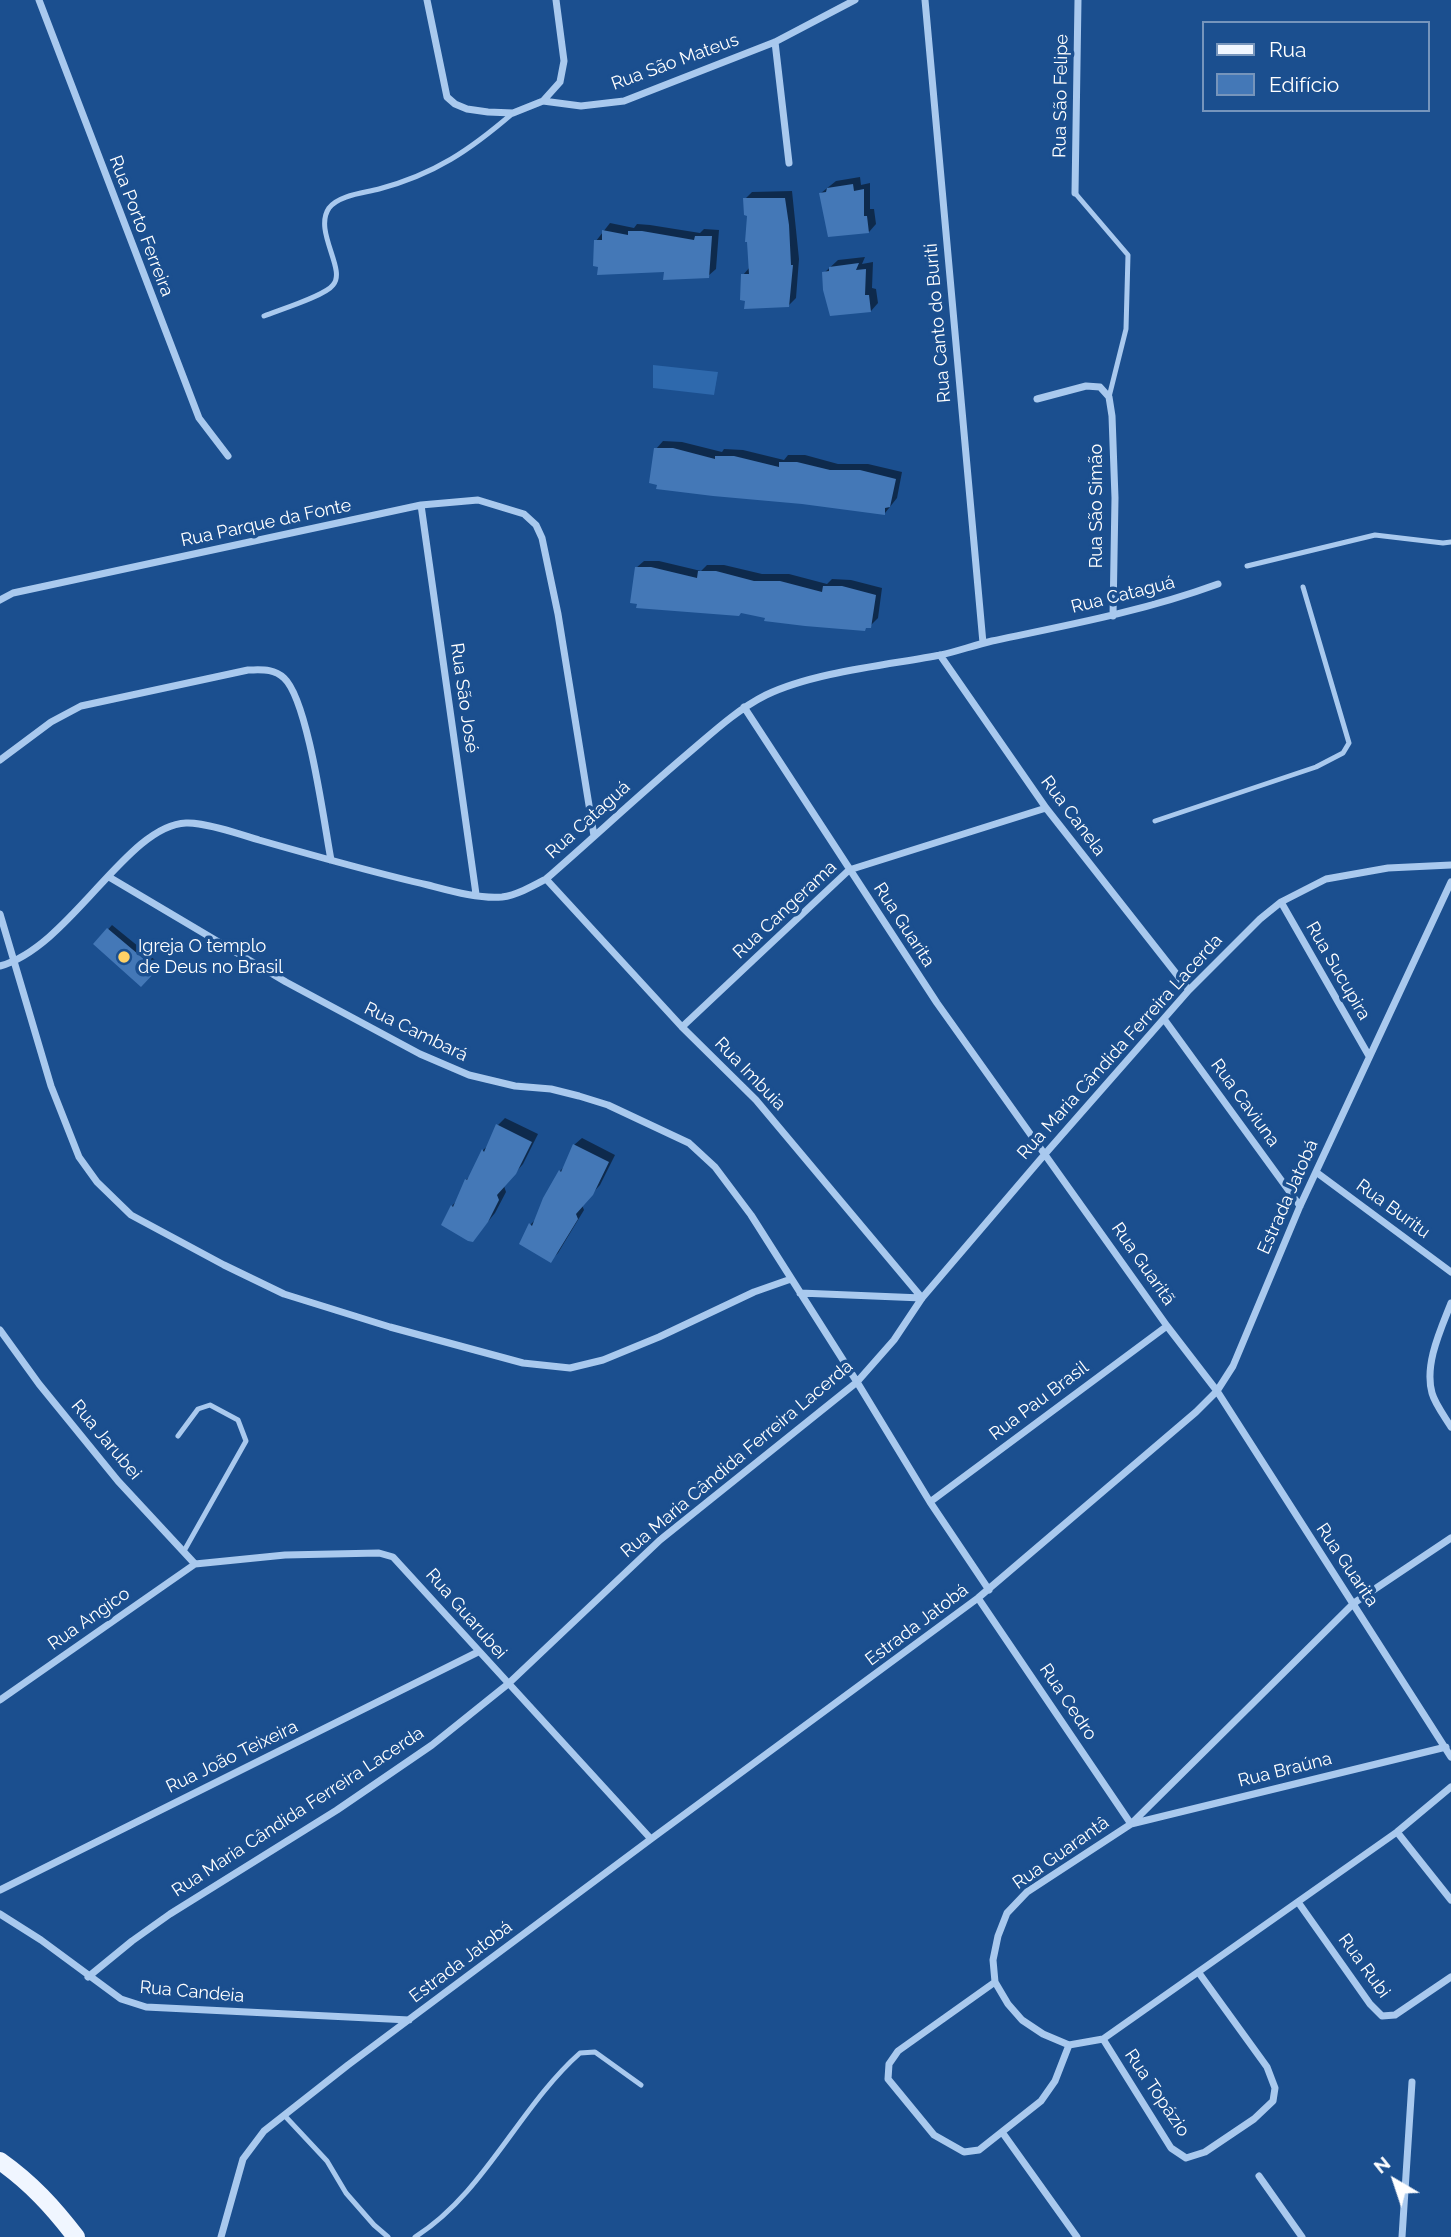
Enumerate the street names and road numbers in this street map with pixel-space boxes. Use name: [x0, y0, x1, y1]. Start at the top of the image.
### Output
street label: Rua São Mateus: [608, 29, 742, 95]
street label: Rua São Felipe: [1049, 34, 1073, 158]
street label: Rua Porto Ferreira: [104, 152, 178, 300]
street label: Rua Canto do Buriti: [920, 242, 956, 404]
street label: Rua São Simão: [1086, 444, 1108, 568]
street label: Rua Parque da Fonte: [179, 494, 353, 552]
street label: Rua Cataguá: [1069, 572, 1177, 618]
street label: Rua São José: [446, 641, 482, 755]
street label: Rua Canela: [1036, 772, 1110, 860]
street label: Rua Cataguá: [541, 776, 635, 864]
street label: Rua Cangerama: [729, 857, 841, 963]
street label: Rua Guarita: [869, 879, 939, 971]
street label: Rua Sucupira: [1301, 918, 1375, 1024]
street label: Rua Maria Cândida Ferreira Lacerda: [1013, 930, 1227, 1164]
street label: Rua Cambará: [361, 998, 471, 1066]
street label: Rua Imbuia: [710, 1033, 790, 1115]
street label: Rua Caviuna: [1206, 1055, 1284, 1151]
street label: Estrada Jatobá: [1253, 1136, 1323, 1258]
street label: Rua Buritu: [1352, 1175, 1434, 1243]
street label: Rua Guaritã: [1107, 1218, 1179, 1310]
street label: Rua Maria Cândida Ferreira Lacerda: [617, 1356, 857, 1562]
street label: Rua Pau Brasil: [985, 1357, 1093, 1445]
street label: Rua Jarubei: [66, 1396, 146, 1484]
street label: Rua Guarita: [1311, 1519, 1383, 1611]
street label: Rua Guarubei: [421, 1564, 511, 1664]
street label: Estrada Jatobá: [861, 1579, 973, 1671]
street label: Rua Angico: [44, 1583, 134, 1655]
street label: Rua Cedro: [1035, 1660, 1101, 1744]
street label: Rua João Teixeira: [163, 1716, 301, 1798]
street label: Rua Maria Cândida Ferreira Lacerda: [168, 1722, 428, 1902]
street label: Rua Braúna: [1236, 1748, 1334, 1792]
street label: Rua Guarantâ: [1009, 1812, 1113, 1894]
street label: Estrada Jatobá: [405, 1916, 517, 2008]
street label: Rua Rubi: [1334, 1930, 1394, 2002]
street label: Rua Candeia: [139, 1977, 245, 2007]
street label: Rua Topázio: [1120, 2045, 1194, 2141]

